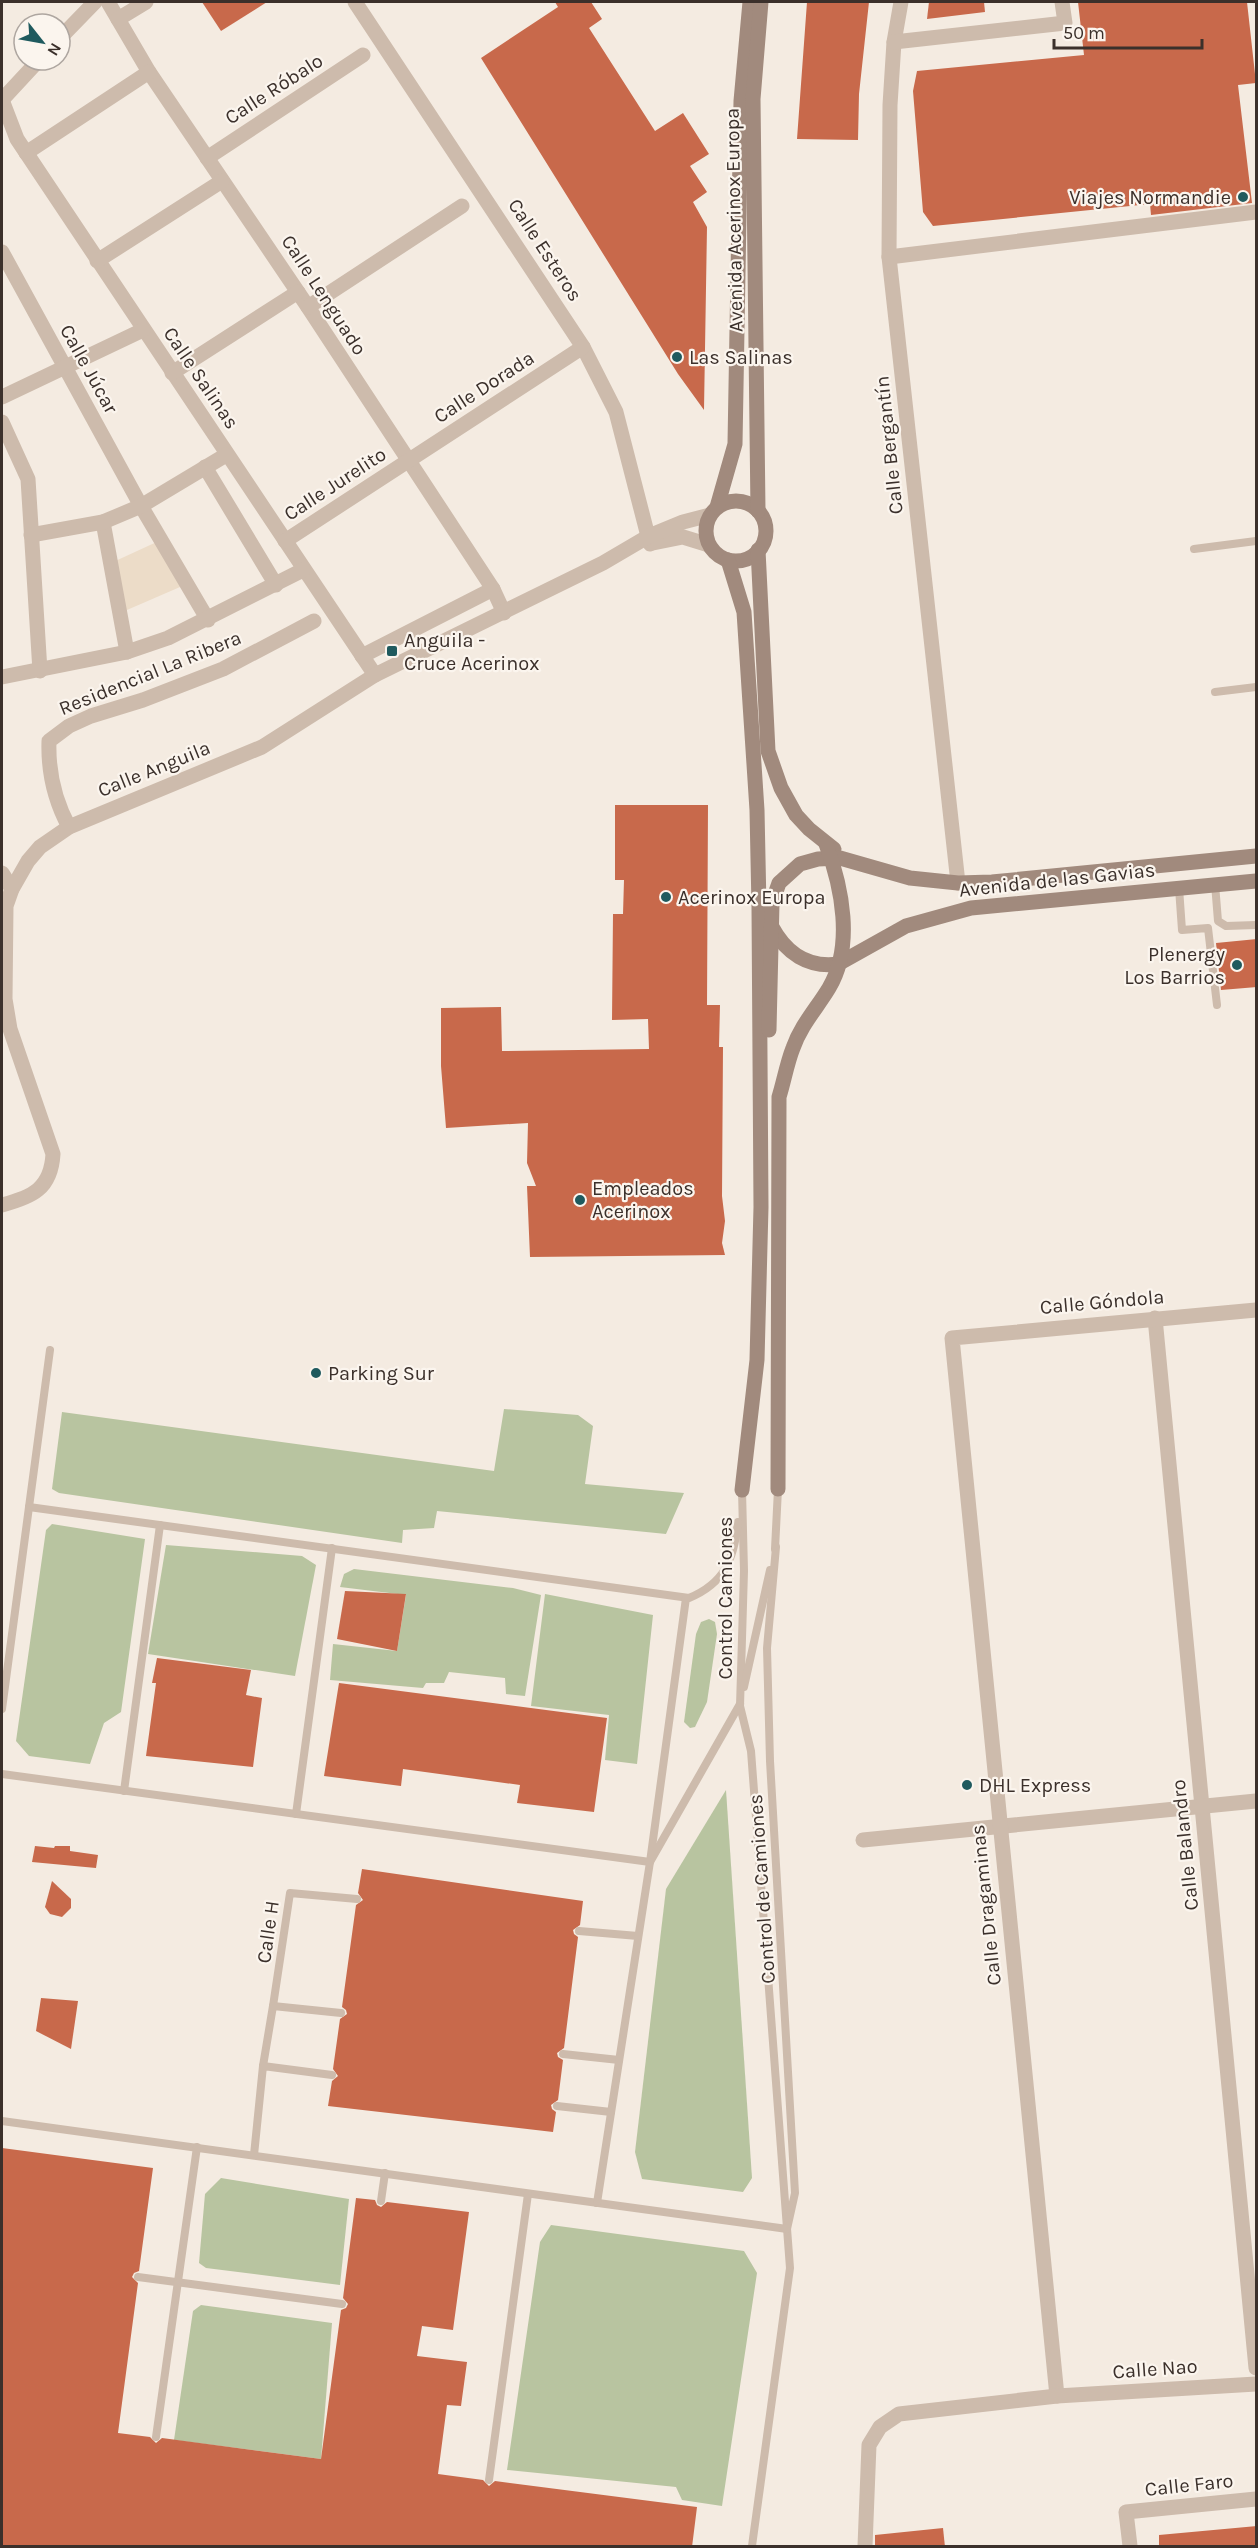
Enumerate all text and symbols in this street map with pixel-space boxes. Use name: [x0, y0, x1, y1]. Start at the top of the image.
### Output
north arrow: [12, 12, 72, 72]
scale bar: [1054, 12, 1202, 50]
text: 50 m: [1063, 22, 1105, 44]
text: N: [43, 40, 66, 59]
street label: Calle Róbalo: [221, 49, 327, 129]
street label: Avenida Acerinox Europa: [721, 108, 747, 332]
place label: Viajes Normandie: [1069, 186, 1231, 209]
marker: Viajes Normandie: [1236, 190, 1250, 204]
street label: Calle Esteros: [503, 194, 587, 306]
street label: Calle Lenguado: [277, 231, 371, 359]
street label: Calle Júcar: [55, 320, 123, 418]
street label: Calle Salinas: [159, 323, 243, 433]
street label: Calle Dorada: [430, 346, 538, 428]
place label: Las Salinas: [689, 346, 793, 369]
marker: Las Salinas: [670, 350, 684, 364]
street label: Calle Bergantín: [870, 375, 908, 515]
street label: Calle Jurelito: [280, 442, 390, 526]
street label: Residencial La Ribera: [56, 626, 244, 720]
place label: Anguila - Cruce Acerinox: [404, 629, 539, 675]
marker: Anguila - Cruce Acerinox: [385, 644, 399, 658]
street label: Calle Anguila: [95, 736, 213, 802]
street label: Avenida de las Gavias: [958, 858, 1156, 902]
place label: Acerinox Europa: [678, 886, 825, 909]
marker: Acerinox Europa: [659, 890, 673, 904]
place label: Plenergy Los Barrios: [1124, 943, 1225, 989]
marker: Plenergy Los Barrios: [1230, 958, 1244, 972]
place label: Empleados Acerinox: [592, 1177, 694, 1223]
marker: Empleados Acerinox: [573, 1193, 587, 1207]
street label: Calle Góndola: [1039, 1285, 1165, 1319]
place label: Parking Sur: [328, 1362, 435, 1385]
marker: Parking Sur: [309, 1366, 323, 1380]
street label: Control Camiones: [714, 1516, 737, 1680]
place label: DHL Express: [979, 1774, 1091, 1797]
marker: DHL Express: [960, 1778, 974, 1792]
street label: Calle Balandro: [1167, 1778, 1203, 1912]
street label: Control de Camiones: [744, 1793, 780, 1985]
street label: Calle Dragaminas: [966, 1823, 1006, 1987]
street label: Calle H: [252, 1899, 284, 1965]
street label: Calle Nao: [1112, 2355, 1198, 2383]
street label: Calle Faro: [1144, 2469, 1234, 2501]

